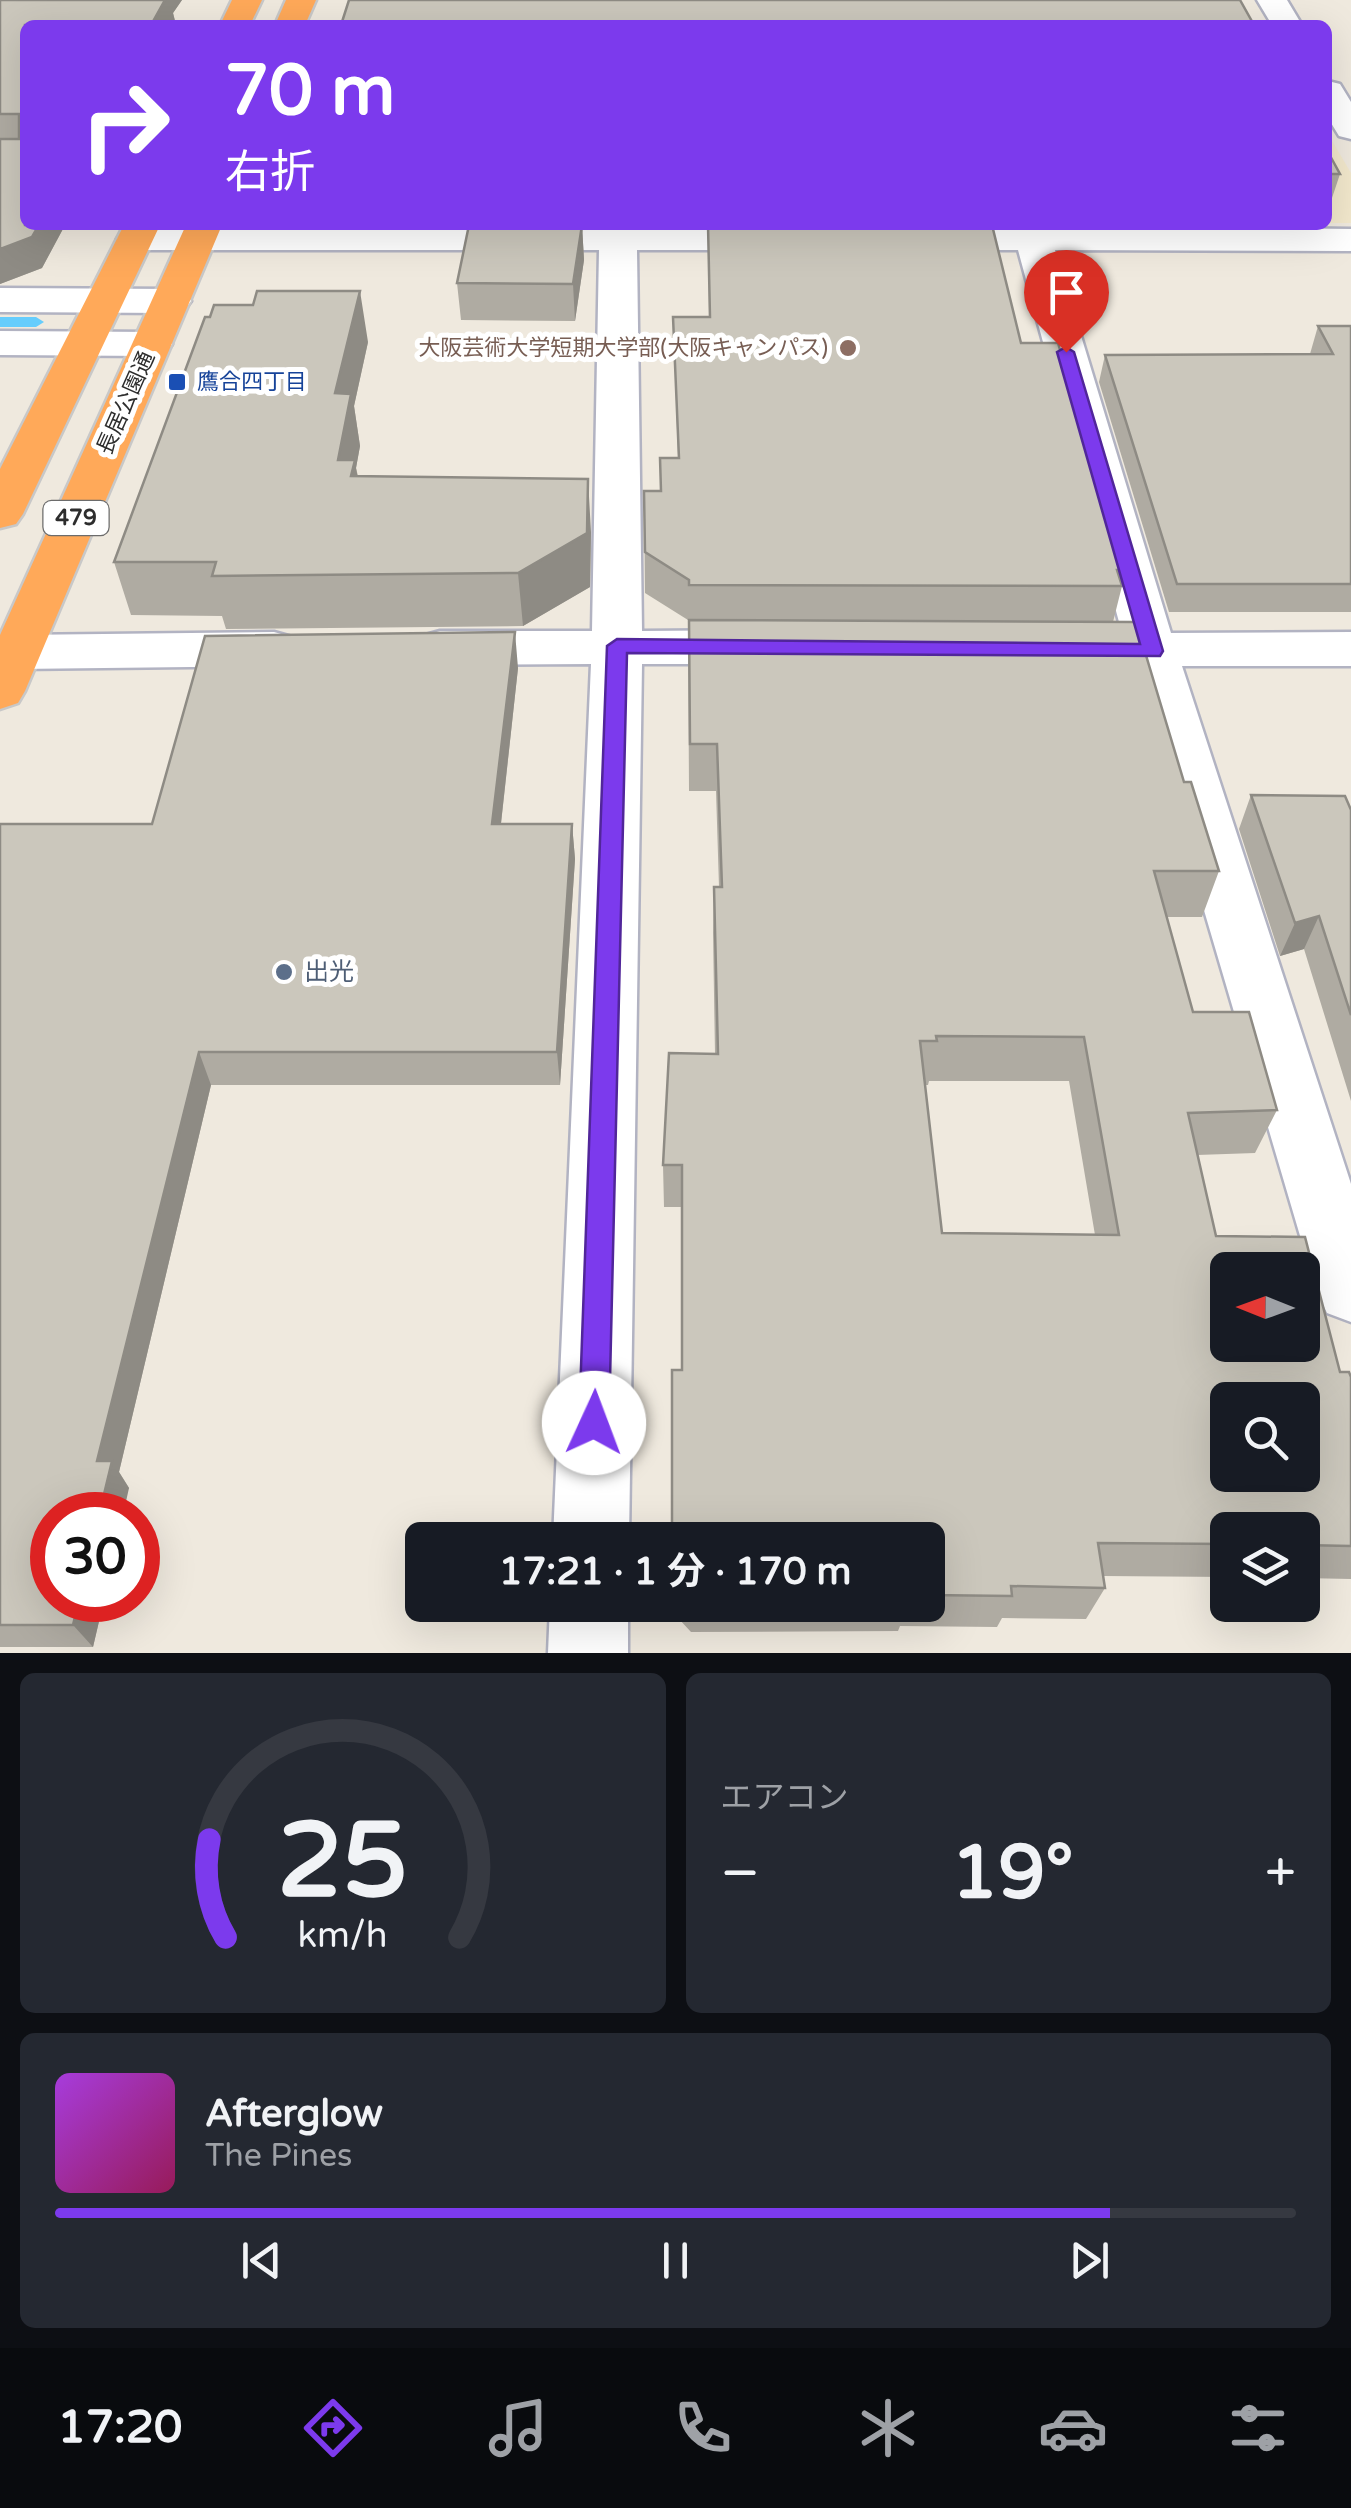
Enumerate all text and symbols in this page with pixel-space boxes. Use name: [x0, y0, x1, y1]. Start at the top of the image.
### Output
text: 70 m: [225, 50, 395, 134]
icon: right: [60, 60, 190, 190]
text: 右折: [225, 146, 315, 200]
pin: [1024, 250, 1109, 353]
icon: arrive: [1039, 265, 1094, 320]
place label: 大阪芸術大学短期大学部(大阪キャンパス): [418, 335, 828, 361]
marker: 大阪芸術大学短期大学部(大阪キャンパス): [837, 337, 859, 359]
street label: 長居公園通: [92, 347, 160, 459]
place label: 鷹合四丁目: [197, 369, 307, 395]
marker: 鷹合四丁目: [166, 371, 188, 393]
road number: 479: [44, 501, 108, 535]
place label: 出光: [304, 957, 354, 987]
marker: 出光: [273, 961, 295, 983]
north arrow: [1210, 1252, 1320, 1362]
map controls: [1210, 1252, 1320, 1622]
position arrow: [542, 1371, 646, 1475]
button: search: [1210, 1382, 1320, 1492]
speed limit sign: 30: [30, 1492, 160, 1622]
button: layers: [1210, 1512, 1320, 1622]
text: 17:21 · 1 分 · 170 m: [499, 1549, 851, 1595]
text: エアコン: [721, 1779, 849, 1817]
text: 25: [277, 1800, 408, 1925]
text: 19°: [951, 1828, 1074, 1918]
text: −: [721, 1841, 760, 1907]
text: +: [1265, 1841, 1296, 1907]
text: km/h: [298, 1914, 388, 1957]
text: Afterglow: [205, 2091, 383, 2137]
text: The Pines: [205, 2137, 352, 2175]
icon: previous: [234, 2233, 289, 2288]
icon: pause: [648, 2233, 703, 2288]
icon: next: [1062, 2233, 1117, 2288]
icon: directions: [298, 2393, 368, 2463]
icon: music: [483, 2393, 553, 2463]
icon: phone: [668, 2393, 738, 2463]
icon: climate: [853, 2393, 923, 2463]
icon: car: [1038, 2393, 1108, 2463]
icon: filters: [1223, 2393, 1293, 2463]
text: 17:20: [58, 2401, 182, 2455]

